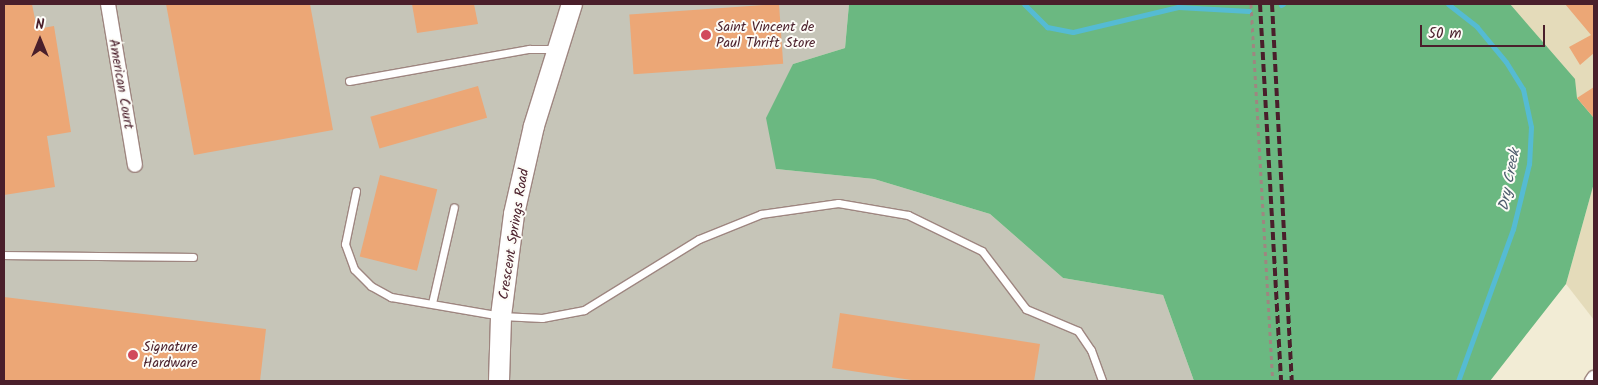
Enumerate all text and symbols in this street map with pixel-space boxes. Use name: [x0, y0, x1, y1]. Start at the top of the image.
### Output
text: N: [36, 14, 44, 36]
north arrow: [15, 15, 65, 65]
scale bar: [1423, 15, 1548, 47]
place label: Saint Vincent de Paul Thrift Store: [716, 19, 815, 52]
text: 50 m: [1428, 22, 1462, 46]
marker: Saint Vincent de Paul Thrift Store: [700, 29, 712, 41]
street label: American Court: [105, 38, 137, 130]
water label: Dry Creek: [1495, 148, 1525, 212]
street label: Crescent Springs Road: [495, 167, 533, 301]
place label: Signature Hardware: [143, 339, 198, 372]
marker: Signature Hardware: [127, 349, 139, 361]

